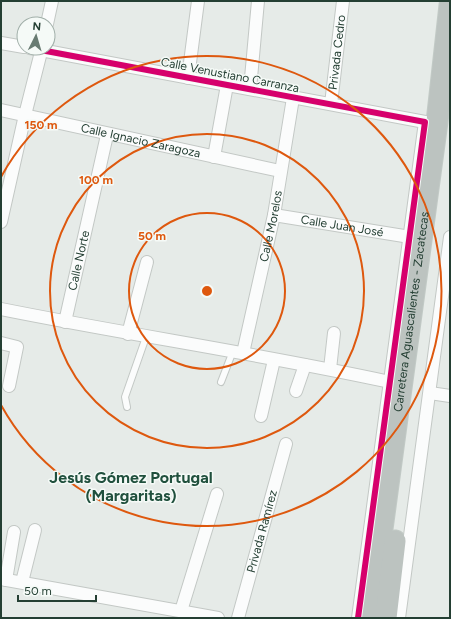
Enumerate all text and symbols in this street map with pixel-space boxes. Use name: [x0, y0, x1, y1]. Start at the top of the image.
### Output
street label: Privada Cedro: [326, 14, 348, 91]
north arrow: [16, 16, 56, 56]
text: N: [32, 20, 42, 33]
street label: Calle Venustiano Carranza: [160, 55, 300, 95]
text: 150 m: [24, 118, 58, 132]
street label: Calle Ignacio Zaragoza: [80, 121, 202, 160]
text: 100 m: [79, 173, 113, 187]
street label: Calle Morelos: [257, 189, 285, 263]
street label: Carretera Aguascalientes - Zacatecas: [391, 210, 432, 413]
street label: Calle Juan José: [300, 212, 385, 240]
street label: Calle Norte: [65, 229, 92, 292]
text: 50 m: [138, 229, 166, 243]
centre of rings: [200, 284, 214, 298]
district label: Jesús Gómez Portugal (Margaritas): [49, 468, 213, 505]
street label: Privada Ramírez: [244, 488, 280, 574]
scale bar: [18, 577, 96, 603]
text: 50 m: [24, 584, 52, 598]

